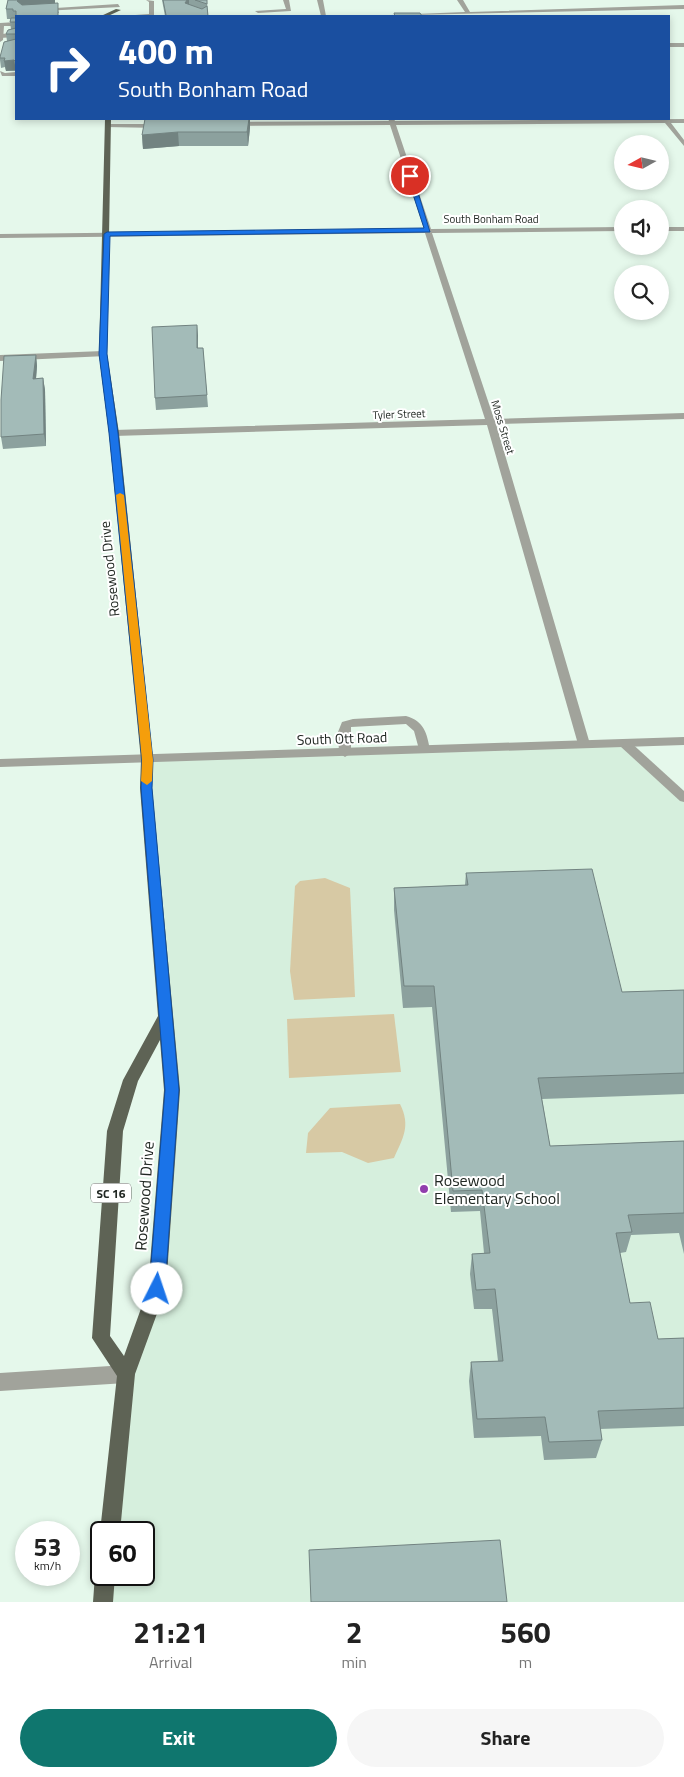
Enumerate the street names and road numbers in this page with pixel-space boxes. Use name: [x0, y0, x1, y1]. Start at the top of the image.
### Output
street label: South Bonham Road: [443, 211, 539, 227]
street label: Moss Street: [487, 398, 519, 456]
street label: Tyler Street: [372, 405, 426, 423]
street label: Rosewood Drive: [94, 520, 124, 618]
street label: South Ott Road: [296, 726, 388, 750]
street label: Rosewood Drive: [128, 1140, 160, 1252]
road number: SC 16: [91, 1184, 131, 1202]

